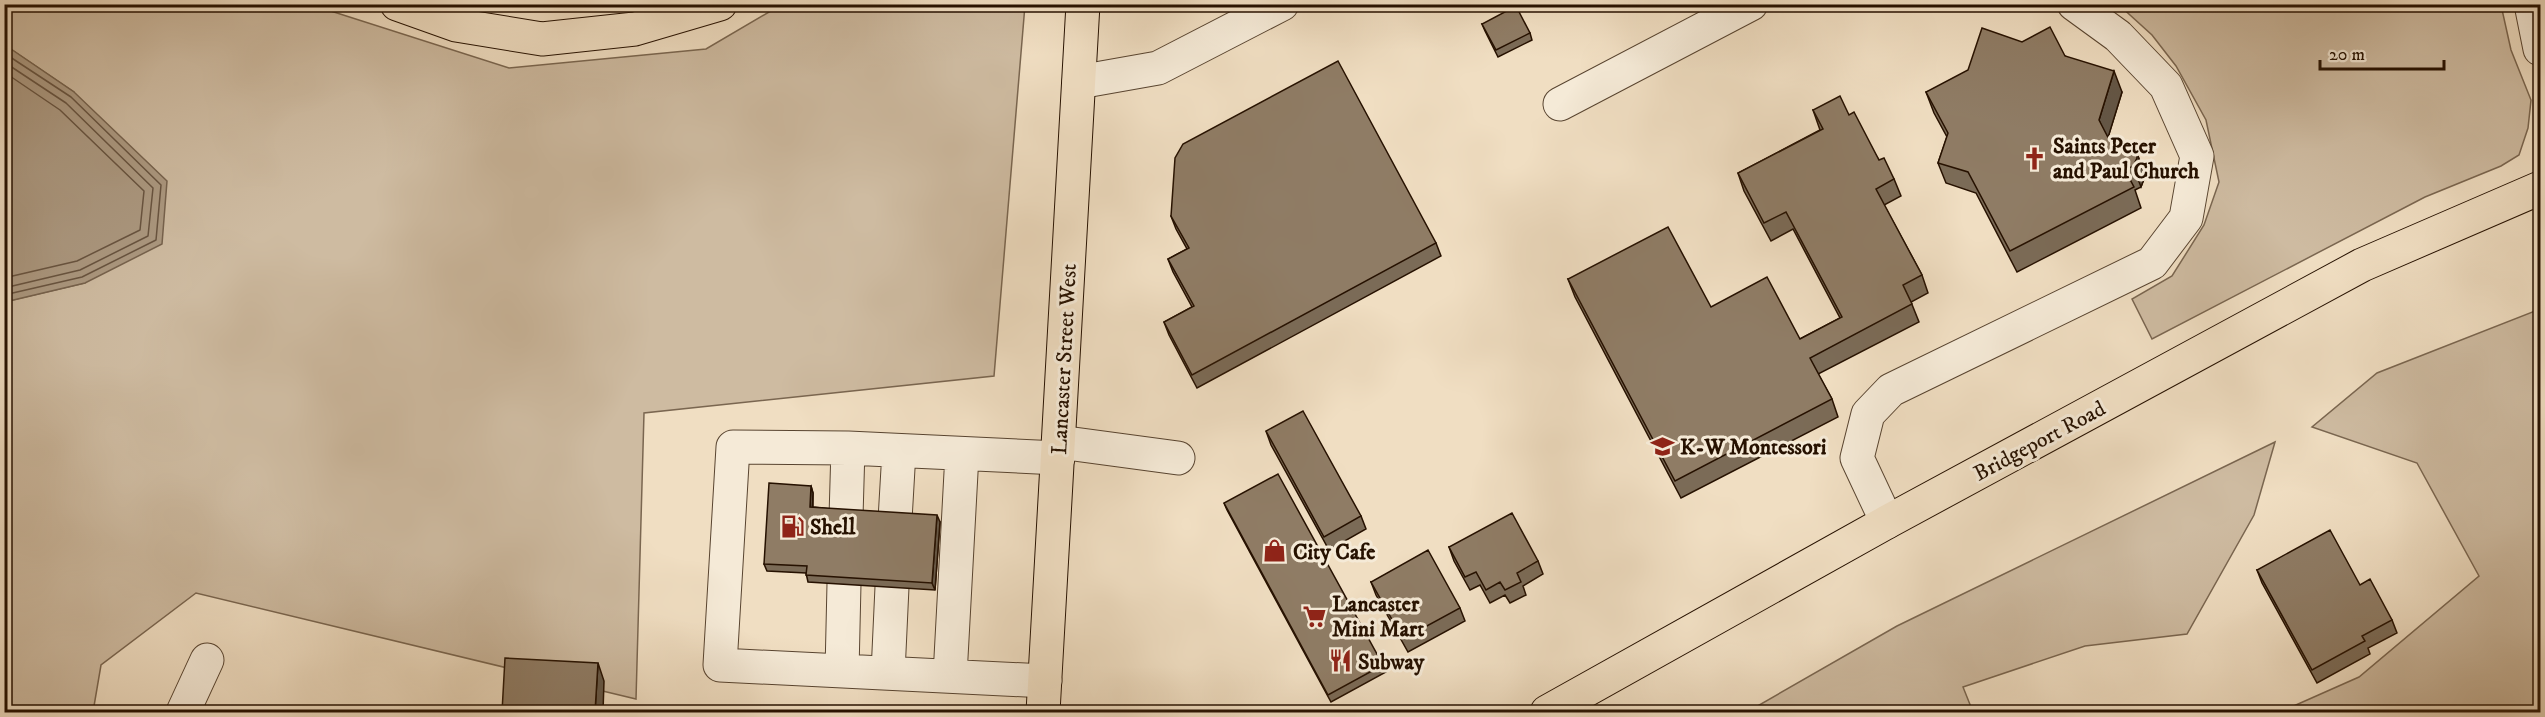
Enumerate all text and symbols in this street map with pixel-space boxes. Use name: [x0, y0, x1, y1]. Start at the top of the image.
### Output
scale bar: [2320, 33, 2444, 71]
text: 20 m: [2329, 44, 2365, 66]
place label: Saints Peter and Paul Church: [2053, 133, 2200, 185]
church icon: Saints Peter and Paul Church: [2022, 145, 2048, 171]
street label: Lancaster Street West: [1046, 263, 1083, 455]
street label: Bridgeport Road: [1969, 395, 2110, 487]
school or university icon: K-W Montessori: [1649, 433, 1675, 459]
place label: K-W Montessori: [1680, 434, 1827, 461]
fuel station icon: Shell: [779, 513, 805, 539]
place label: Shell: [810, 514, 856, 541]
shop icon: City Cafe: [1262, 538, 1288, 564]
place label: City Cafe: [1293, 539, 1375, 566]
place label: Lancaster Mini Mart: [1332, 591, 1424, 643]
supermarket icon: Lancaster Mini Mart: [1301, 603, 1327, 629]
restaurant icon: Subway: [1327, 648, 1353, 674]
place label: Subway: [1358, 649, 1425, 676]

